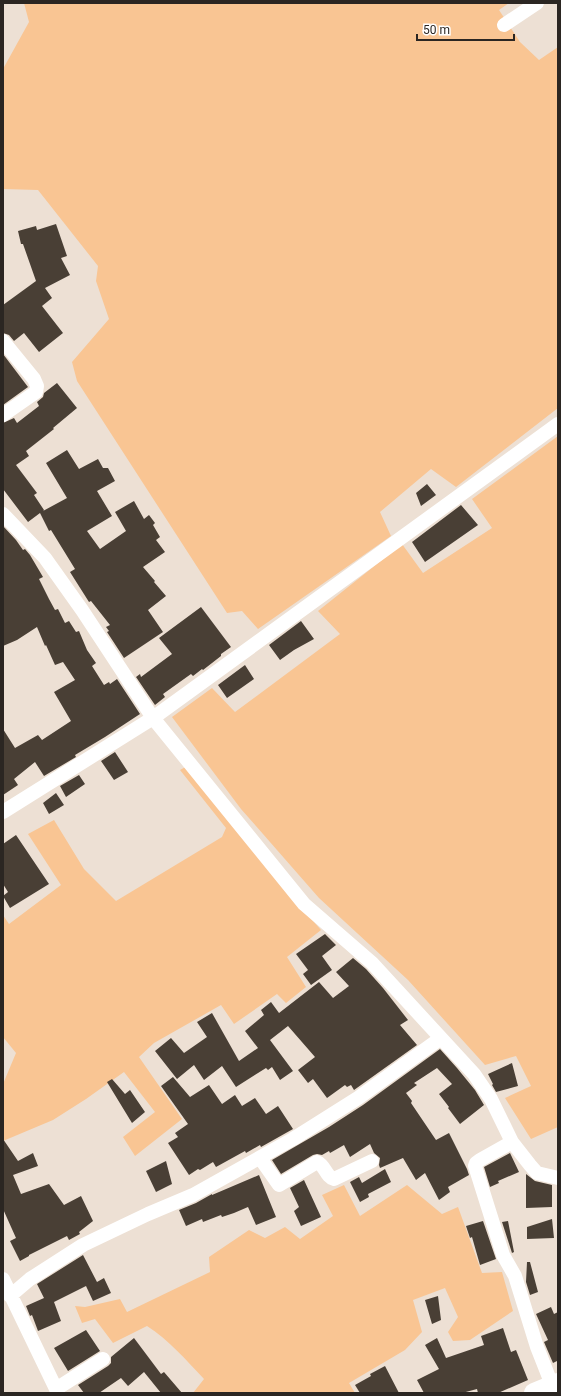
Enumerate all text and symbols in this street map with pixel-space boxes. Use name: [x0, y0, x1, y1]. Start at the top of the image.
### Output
scale bar: [417, 16, 514, 42]
text: 50 m: [423, 23, 450, 37]

